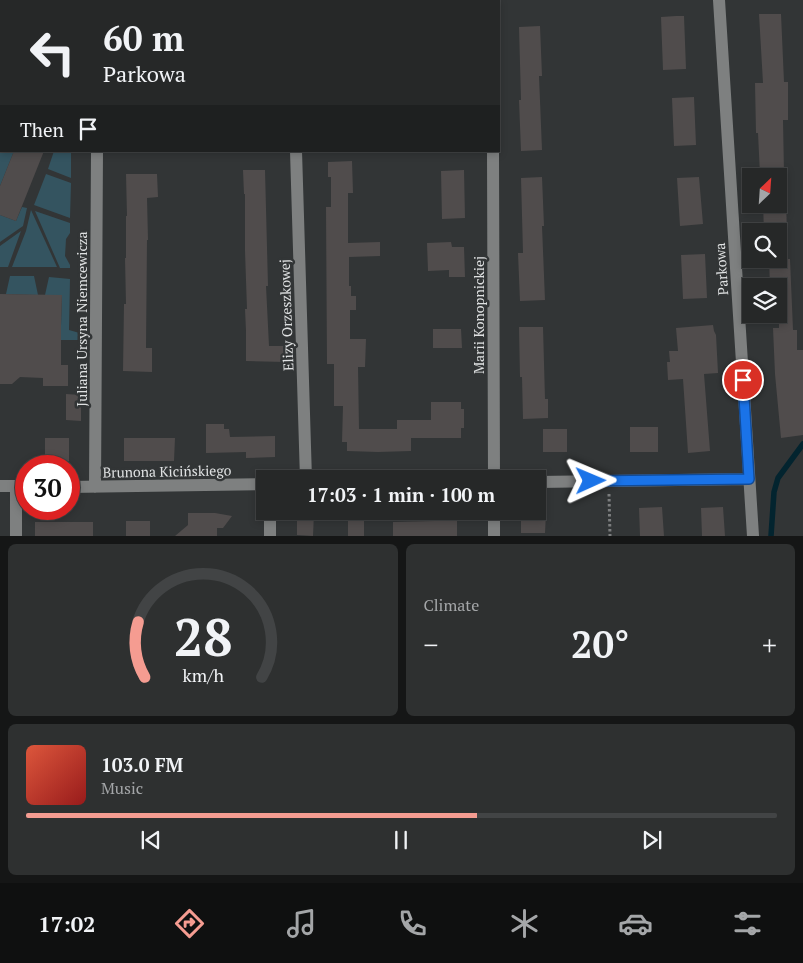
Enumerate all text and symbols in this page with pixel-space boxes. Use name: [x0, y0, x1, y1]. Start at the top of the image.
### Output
text: 60 m: [103, 15, 184, 61]
icon: left: [20, 20, 85, 85]
text: Parkowa: [103, 59, 186, 88]
icon: arrive: [74, 115, 102, 143]
text: Then: [20, 117, 64, 142]
north arrow: [742, 168, 788, 212]
map controls: [742, 168, 787, 323]
button: search: [742, 223, 787, 268]
street label: Juliana Ursyna Niemcewicza: [72, 231, 91, 407]
street label: Parkowa: [710, 242, 732, 296]
street label: Marii Konopnickiej: [469, 256, 488, 374]
street label: Elizy Orzeszkowej: [275, 259, 297, 371]
button: layers: [742, 278, 787, 323]
pin: [722, 359, 764, 401]
icon: arrive: [729, 366, 757, 394]
position arrow: [564, 454, 616, 506]
speed limit sign: 30: [15, 455, 80, 520]
street label: Brunona Kicińskiego: [102, 460, 232, 482]
text: 17:03 · 1 min · 100 m: [307, 482, 495, 507]
text: Climate: [424, 594, 479, 616]
text: 28: [173, 602, 232, 671]
text: 20°: [571, 619, 630, 669]
text: −: [424, 626, 438, 663]
text: +: [762, 626, 777, 663]
text: km/h: [182, 663, 224, 687]
text: 103.0 FM: [101, 752, 183, 777]
text: Music: [101, 777, 143, 799]
icon: previous: [137, 826, 165, 854]
icon: pause: [387, 826, 415, 854]
icon: next: [638, 826, 666, 854]
icon: directions: [172, 906, 207, 941]
icon: music: [284, 906, 319, 941]
icon: phone: [395, 906, 430, 941]
icon: climate: [507, 906, 542, 941]
icon: car: [618, 906, 653, 941]
icon: filters: [730, 906, 765, 941]
text: 17:02: [38, 909, 96, 938]

